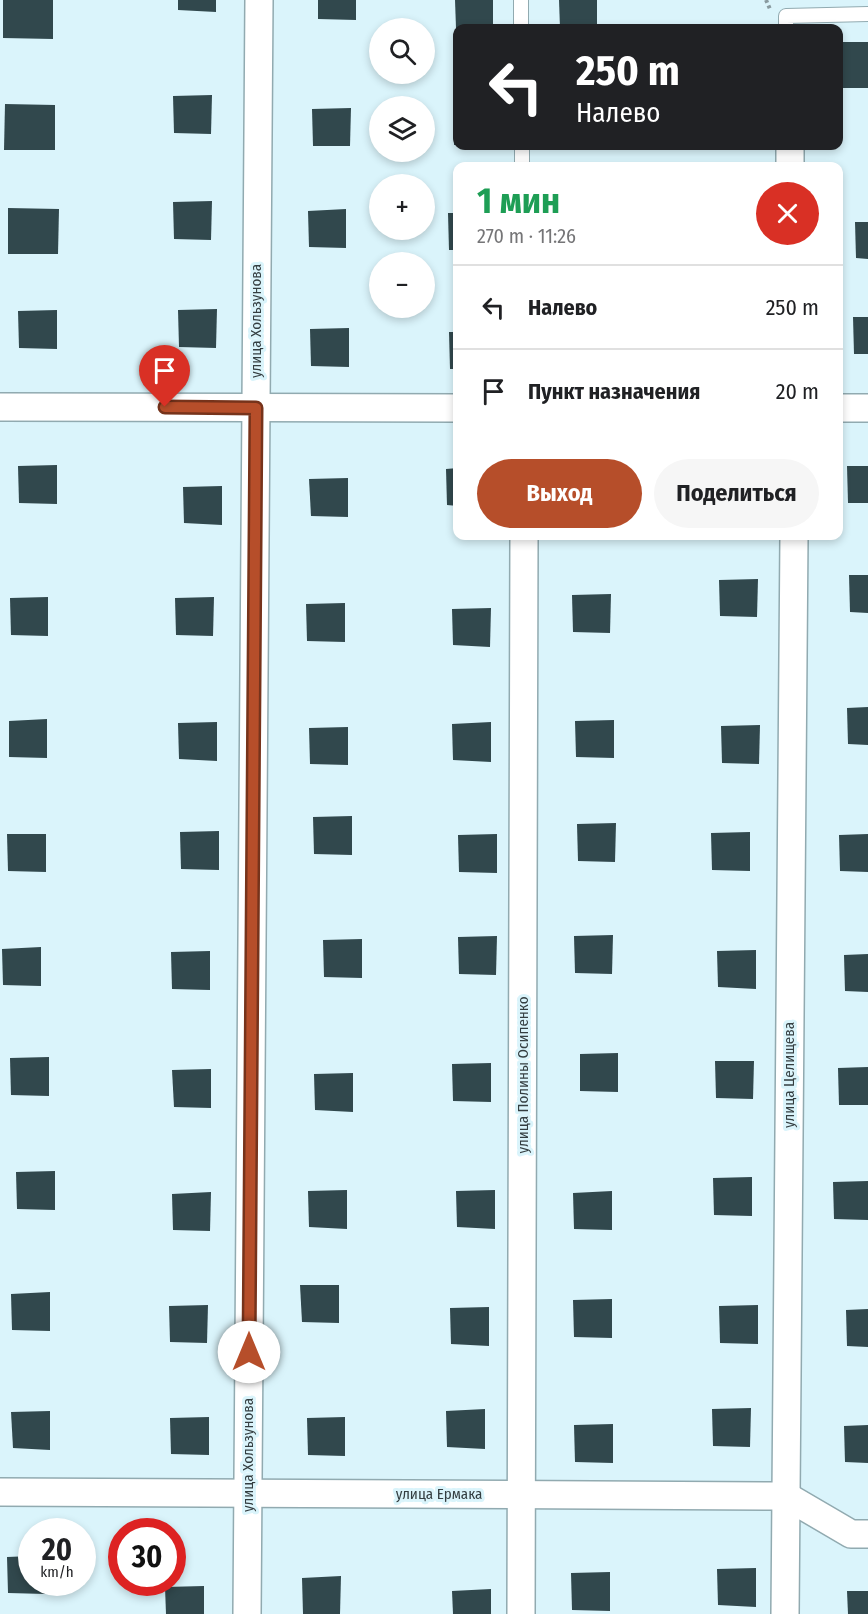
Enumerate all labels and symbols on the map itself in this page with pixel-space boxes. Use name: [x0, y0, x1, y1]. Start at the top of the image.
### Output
street label: улица Хользунова: [247, 264, 265, 378]
pin: [139, 345, 190, 407]
street label: улица Полины Осипенко: [514, 996, 532, 1154]
street label: улица Целищева: [780, 1022, 798, 1128]
position arrow: [217, 1320, 281, 1384]
street label: улица Хользунова: [239, 1398, 257, 1512]
street label: улица Ермака: [396, 1485, 482, 1503]
speed limit sign: 30: [108, 1518, 186, 1596]

